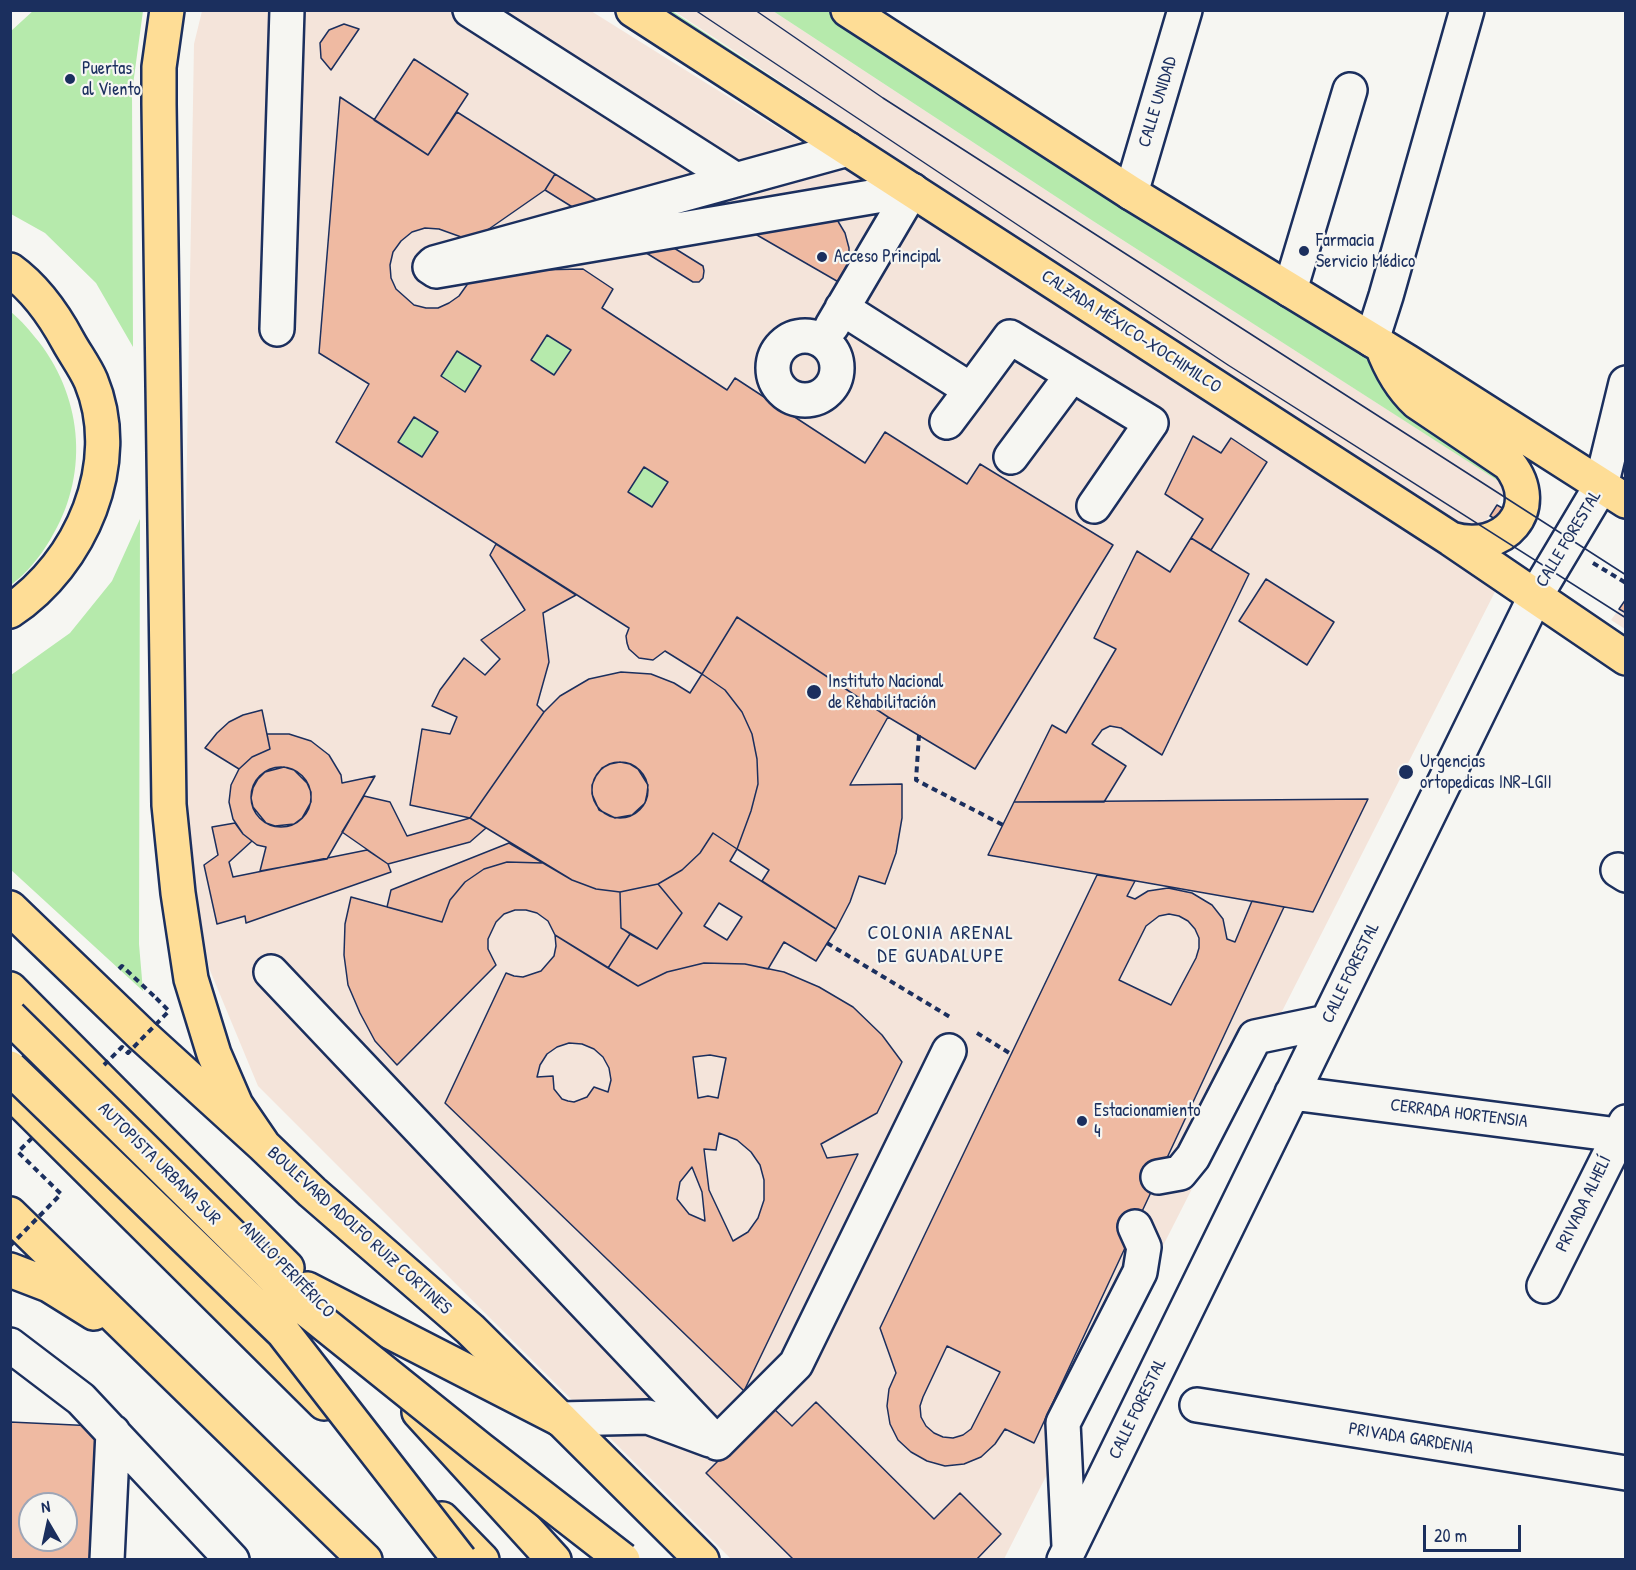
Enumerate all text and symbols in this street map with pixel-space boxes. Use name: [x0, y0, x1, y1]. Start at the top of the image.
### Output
street label: CALLE UNIDAD: [1134, 54, 1182, 150]
place label: Puertas al Viento: [82, 58, 141, 100]
marker: Puertas al Viento: [63, 72, 77, 86]
place label: Farmacia Servicio Médico: [1316, 230, 1415, 272]
marker: Farmacia Servicio Médico: [1297, 244, 1311, 258]
place label: Acceso Principal: [834, 246, 941, 268]
marker: Acceso Principal: [815, 250, 829, 264]
street label: CALZADA MÉXICO-XOCHIMILCO: [1037, 266, 1225, 398]
street label: CALLE FORESTAL: [1532, 487, 1606, 591]
place label: Instituto Nacional de Rehabilitación: [828, 671, 943, 714]
marker: Instituto Nacional de Rehabilitación: [805, 683, 823, 701]
place label: Urgencias ortopedicas INR-LGII: [1420, 751, 1552, 794]
marker: Urgencias ortopedicas INR-LGII: [1397, 763, 1415, 781]
street label: CALLE FORESTAL: [1317, 919, 1385, 1027]
district label: COLONIA ARENAL DE GUADALUPE: [868, 922, 1014, 969]
street label: CERRADA HORTENSIA: [1389, 1095, 1529, 1133]
street label: AUTOPISTA URBANA SUR: [93, 1098, 225, 1230]
place label: Estacionamiento 4: [1094, 1100, 1201, 1142]
marker: Estacionamiento 4: [1075, 1114, 1089, 1128]
street label: BOULEVARD ADOLFO RUIZ CORTINES: [262, 1143, 456, 1319]
street label: PRIVADA ALHELÍ: [1551, 1152, 1617, 1256]
street label: ANILLO PERIFÉRICO: [235, 1217, 339, 1323]
street label: CALLE FORESTAL: [1104, 1355, 1172, 1463]
street label: PRIVADA GARDENIA: [1347, 1418, 1475, 1460]
north arrow: [18, 1492, 78, 1552]
text: N: [40, 1495, 51, 1518]
scale bar: [1426, 1513, 1524, 1551]
text: 20 m: [1434, 1523, 1467, 1548]

